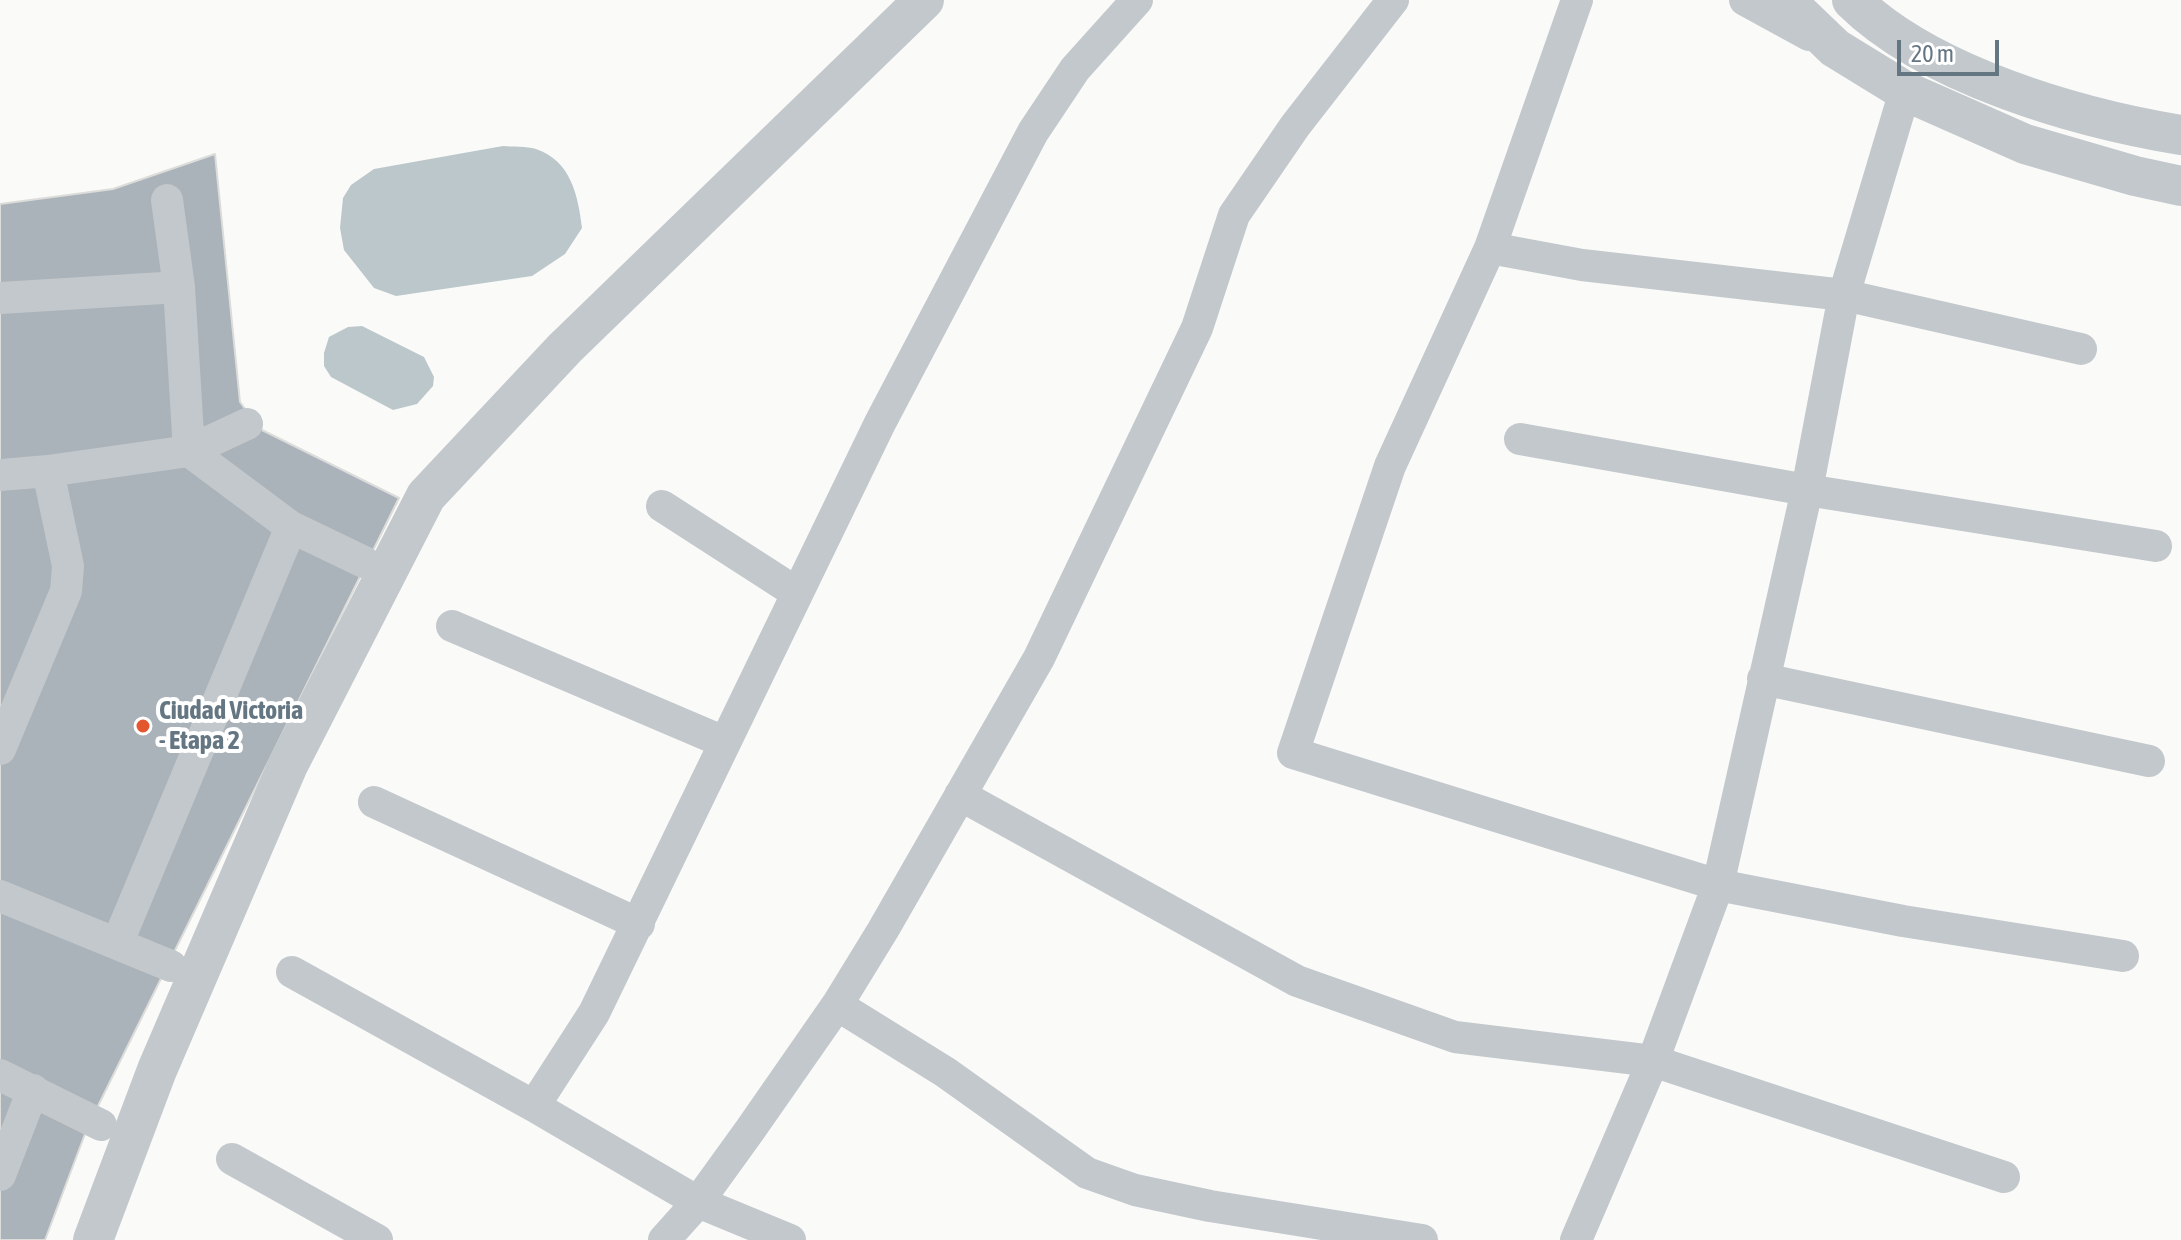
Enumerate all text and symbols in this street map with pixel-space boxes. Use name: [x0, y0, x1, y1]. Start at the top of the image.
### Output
scale bar: [1901, 24, 2003, 74]
text: 20 m: [1911, 40, 1954, 67]
place label: Ciudad Victoria - Etapa 2: [159, 695, 303, 756]
marker: Ciudad Victoria - Etapa 2: [134, 717, 152, 735]

